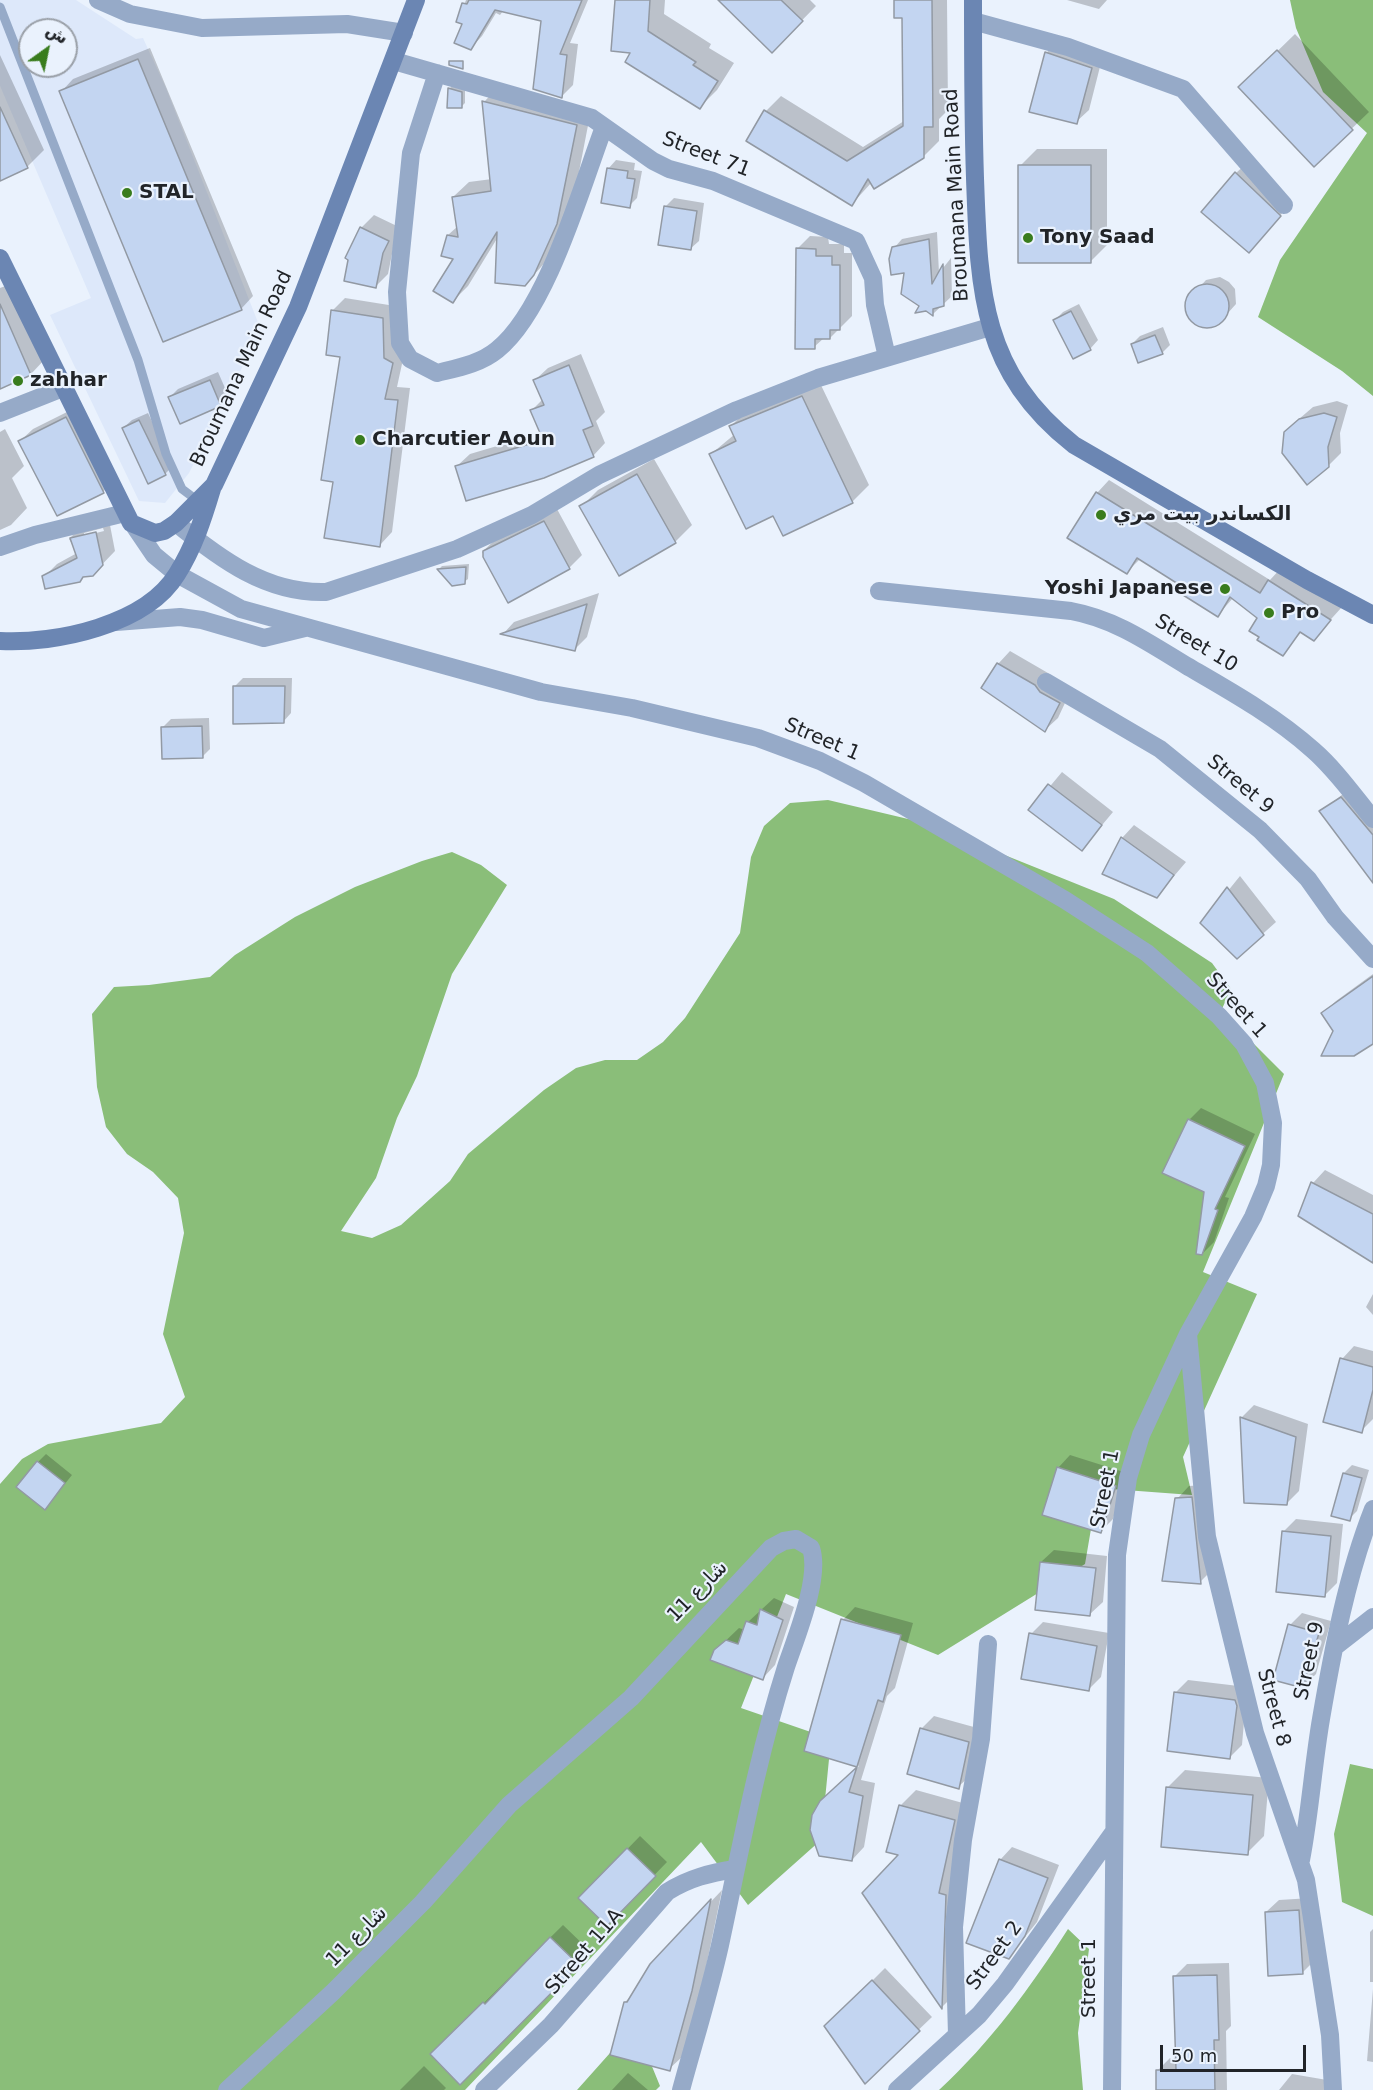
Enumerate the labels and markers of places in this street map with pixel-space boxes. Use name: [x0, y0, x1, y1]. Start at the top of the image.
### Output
place label: STAL: [139, 181, 194, 205]
marker: STAL: [120, 186, 134, 200]
place label: Tony Saad: [1040, 226, 1155, 250]
marker: Tony Saad: [1021, 231, 1035, 245]
place label: zahhar: [30, 369, 107, 393]
marker: zahhar: [11, 374, 25, 388]
place label: Charcutier Aoun: [372, 428, 555, 452]
marker: Charcutier Aoun: [353, 433, 367, 447]
place label: الكساندر بيت مري: [1113, 503, 1291, 527]
marker: الكساندر بيت مري: [1094, 508, 1108, 522]
place label: Yoshi Japanese: [1045, 577, 1213, 601]
marker: Yoshi Japanese: [1218, 582, 1232, 596]
place label: Pro: [1281, 601, 1319, 625]
marker: Pro: [1262, 606, 1276, 620]

